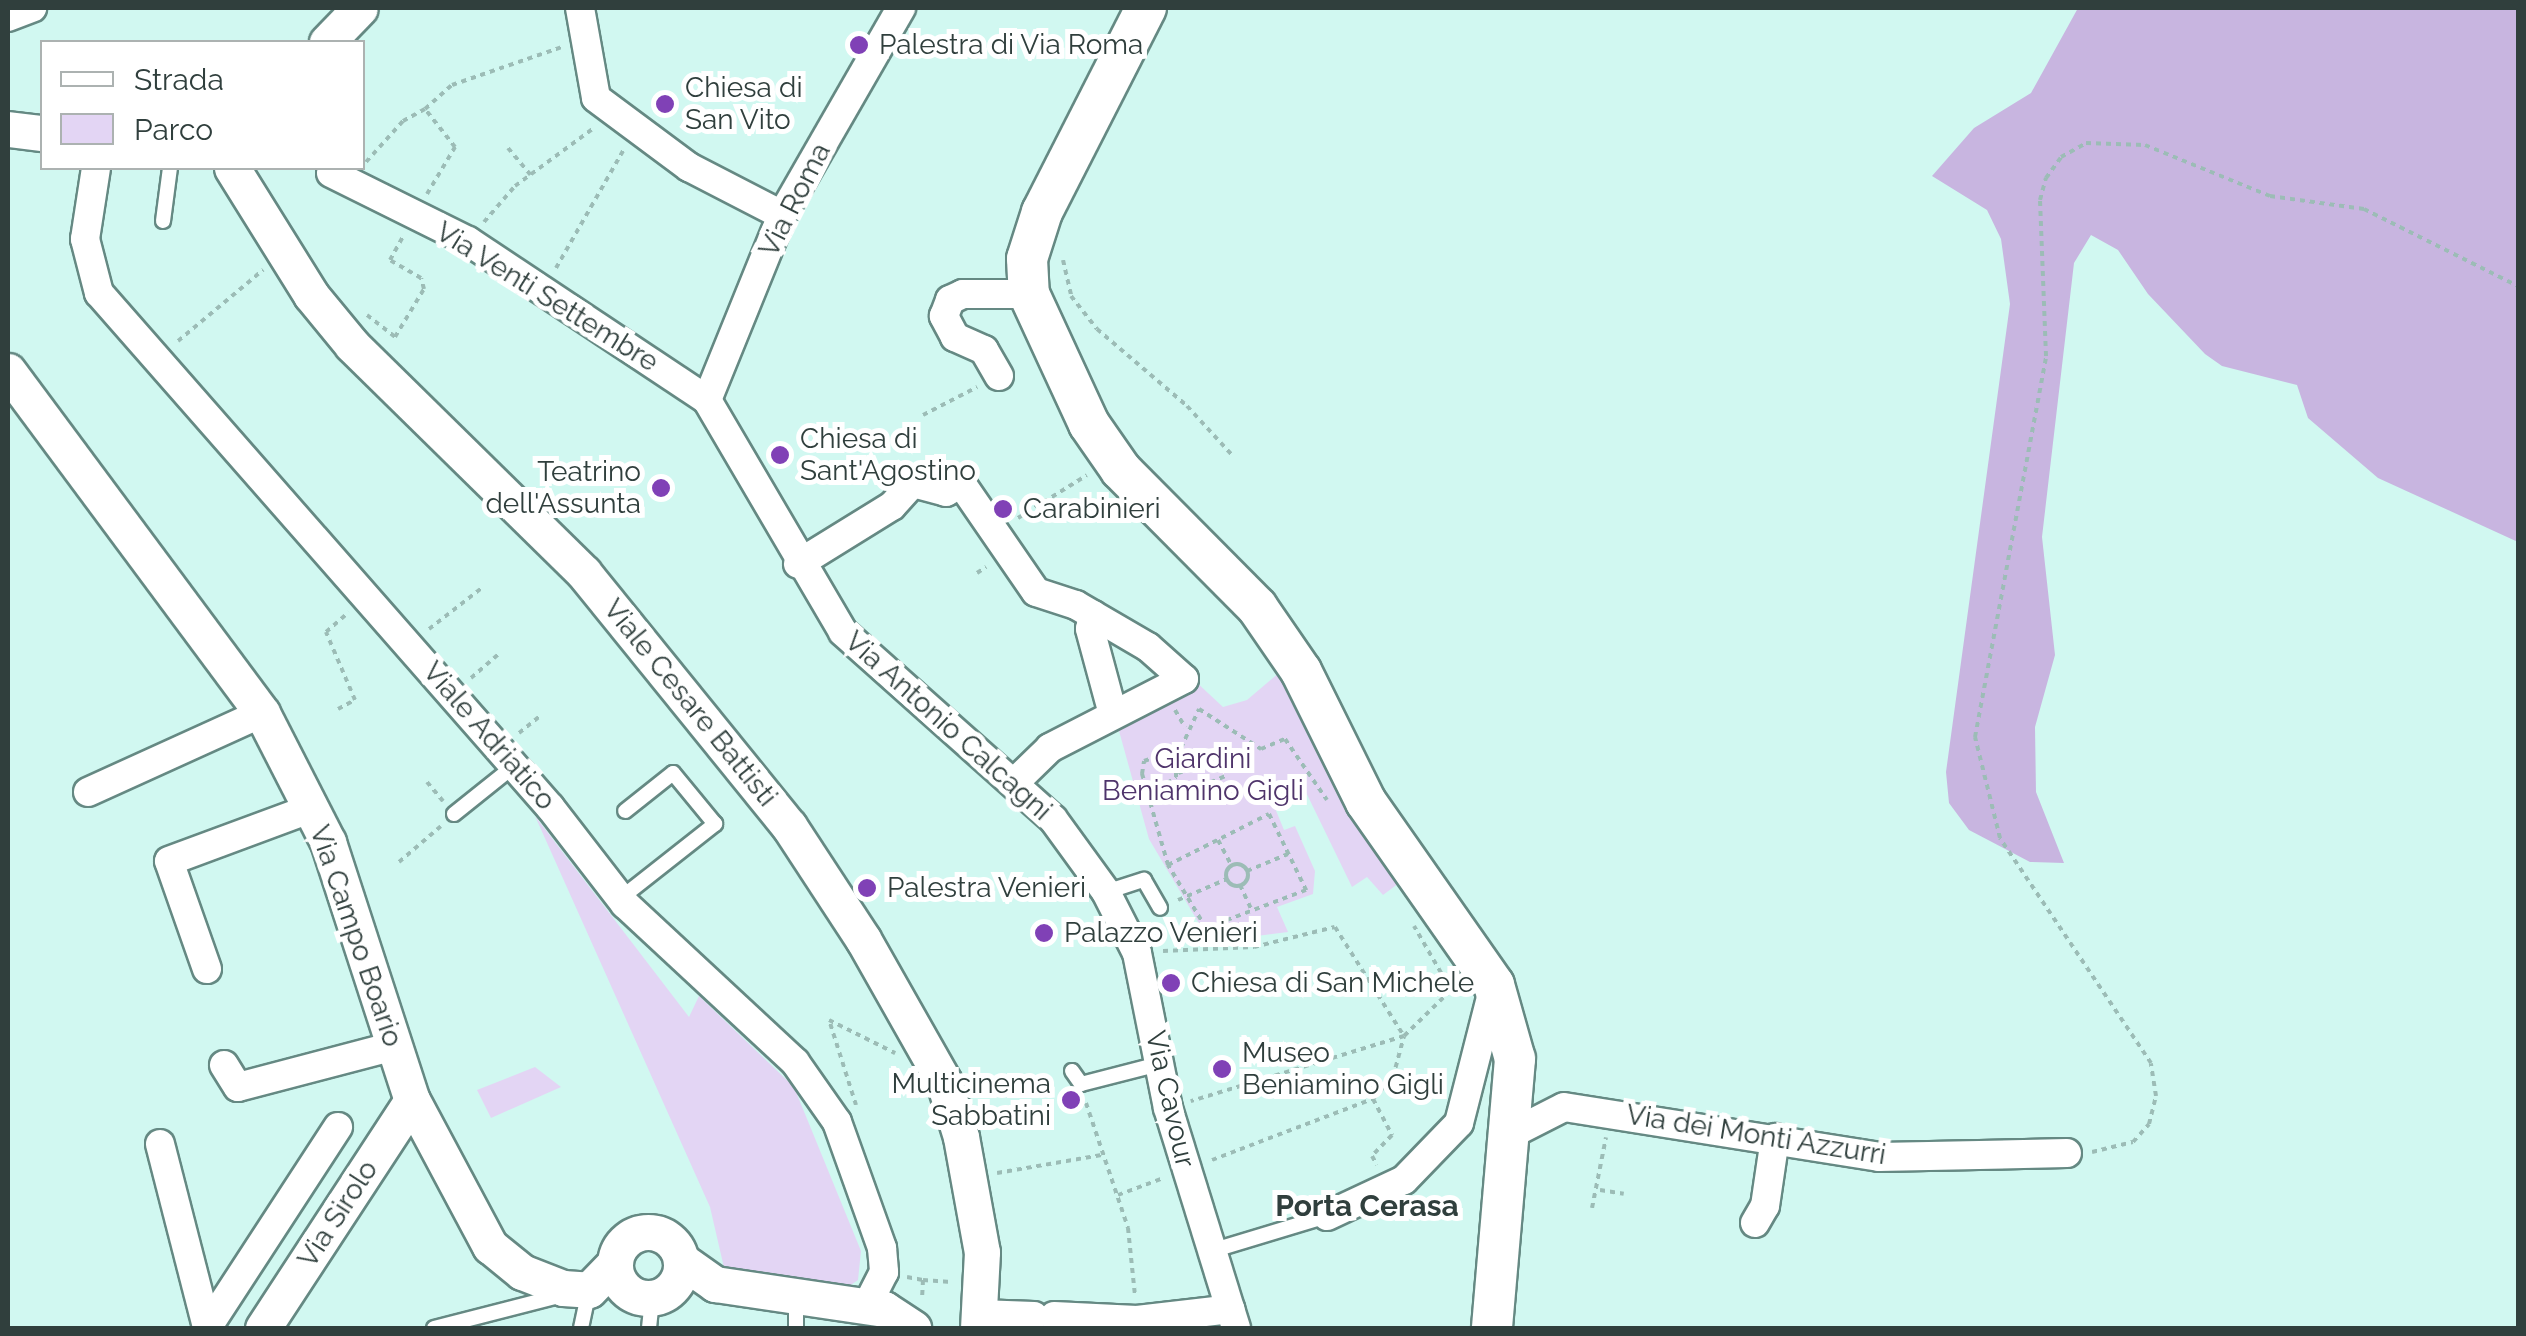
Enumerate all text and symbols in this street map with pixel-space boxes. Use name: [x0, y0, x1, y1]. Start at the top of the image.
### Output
place label: Palestra di Via Roma: [879, 28, 1144, 62]
marker: Palestra di Via Roma: [848, 34, 870, 56]
legend: [40, 40, 365, 170]
text: Strada: [134, 62, 224, 97]
place label: Chiesa di San Vito: [685, 71, 803, 137]
marker: Chiesa di San Vito: [654, 93, 676, 115]
text: Parco: [134, 112, 213, 147]
street label: Via Roma: [752, 138, 838, 262]
street label: Via Venti Settembre: [429, 215, 665, 379]
place label: Chiesa di Sant'Agostino: [800, 422, 976, 488]
marker: Chiesa di Sant'Agostino: [769, 444, 791, 466]
place label: Teatrino dell'Assunta: [485, 455, 641, 521]
marker: Teatrino dell'Assunta: [650, 477, 672, 499]
place label: Carabinieri: [1023, 492, 1161, 526]
marker: Carabinieri: [992, 498, 1014, 520]
street label: Viale Cesare Battisti: [596, 593, 784, 813]
street label: Via Antonio Calcagni: [838, 624, 1058, 828]
street label: Viale Adriatico: [415, 655, 563, 817]
park label: Giardini Beniamino Gigli: [1102, 742, 1304, 808]
street label: Via Campo Boario: [302, 821, 410, 1051]
place label: Palestra Venieri: [887, 871, 1087, 905]
marker: Palestra Venieri: [856, 877, 878, 899]
place label: Palazzo Venieri: [1064, 916, 1259, 950]
marker: Palazzo Venieri: [1033, 922, 1055, 944]
place label: Chiesa di San Michele: [1191, 966, 1474, 1000]
marker: Chiesa di San Michele: [1160, 972, 1182, 994]
street label: Via Cavour: [1138, 1027, 1202, 1171]
place label: Museo Beniamino Gigli: [1242, 1036, 1444, 1102]
marker: Museo Beniamino Gigli: [1211, 1058, 1233, 1080]
place label: Multicinema Sabbatini: [891, 1067, 1051, 1133]
marker: Multicinema Sabbatini: [1060, 1089, 1082, 1111]
street label: Via dei Monti Azzurri: [1623, 1098, 1889, 1172]
street label: Via Sirolo: [291, 1154, 385, 1274]
district label: Porta Cerasa: [1275, 1188, 1459, 1224]

